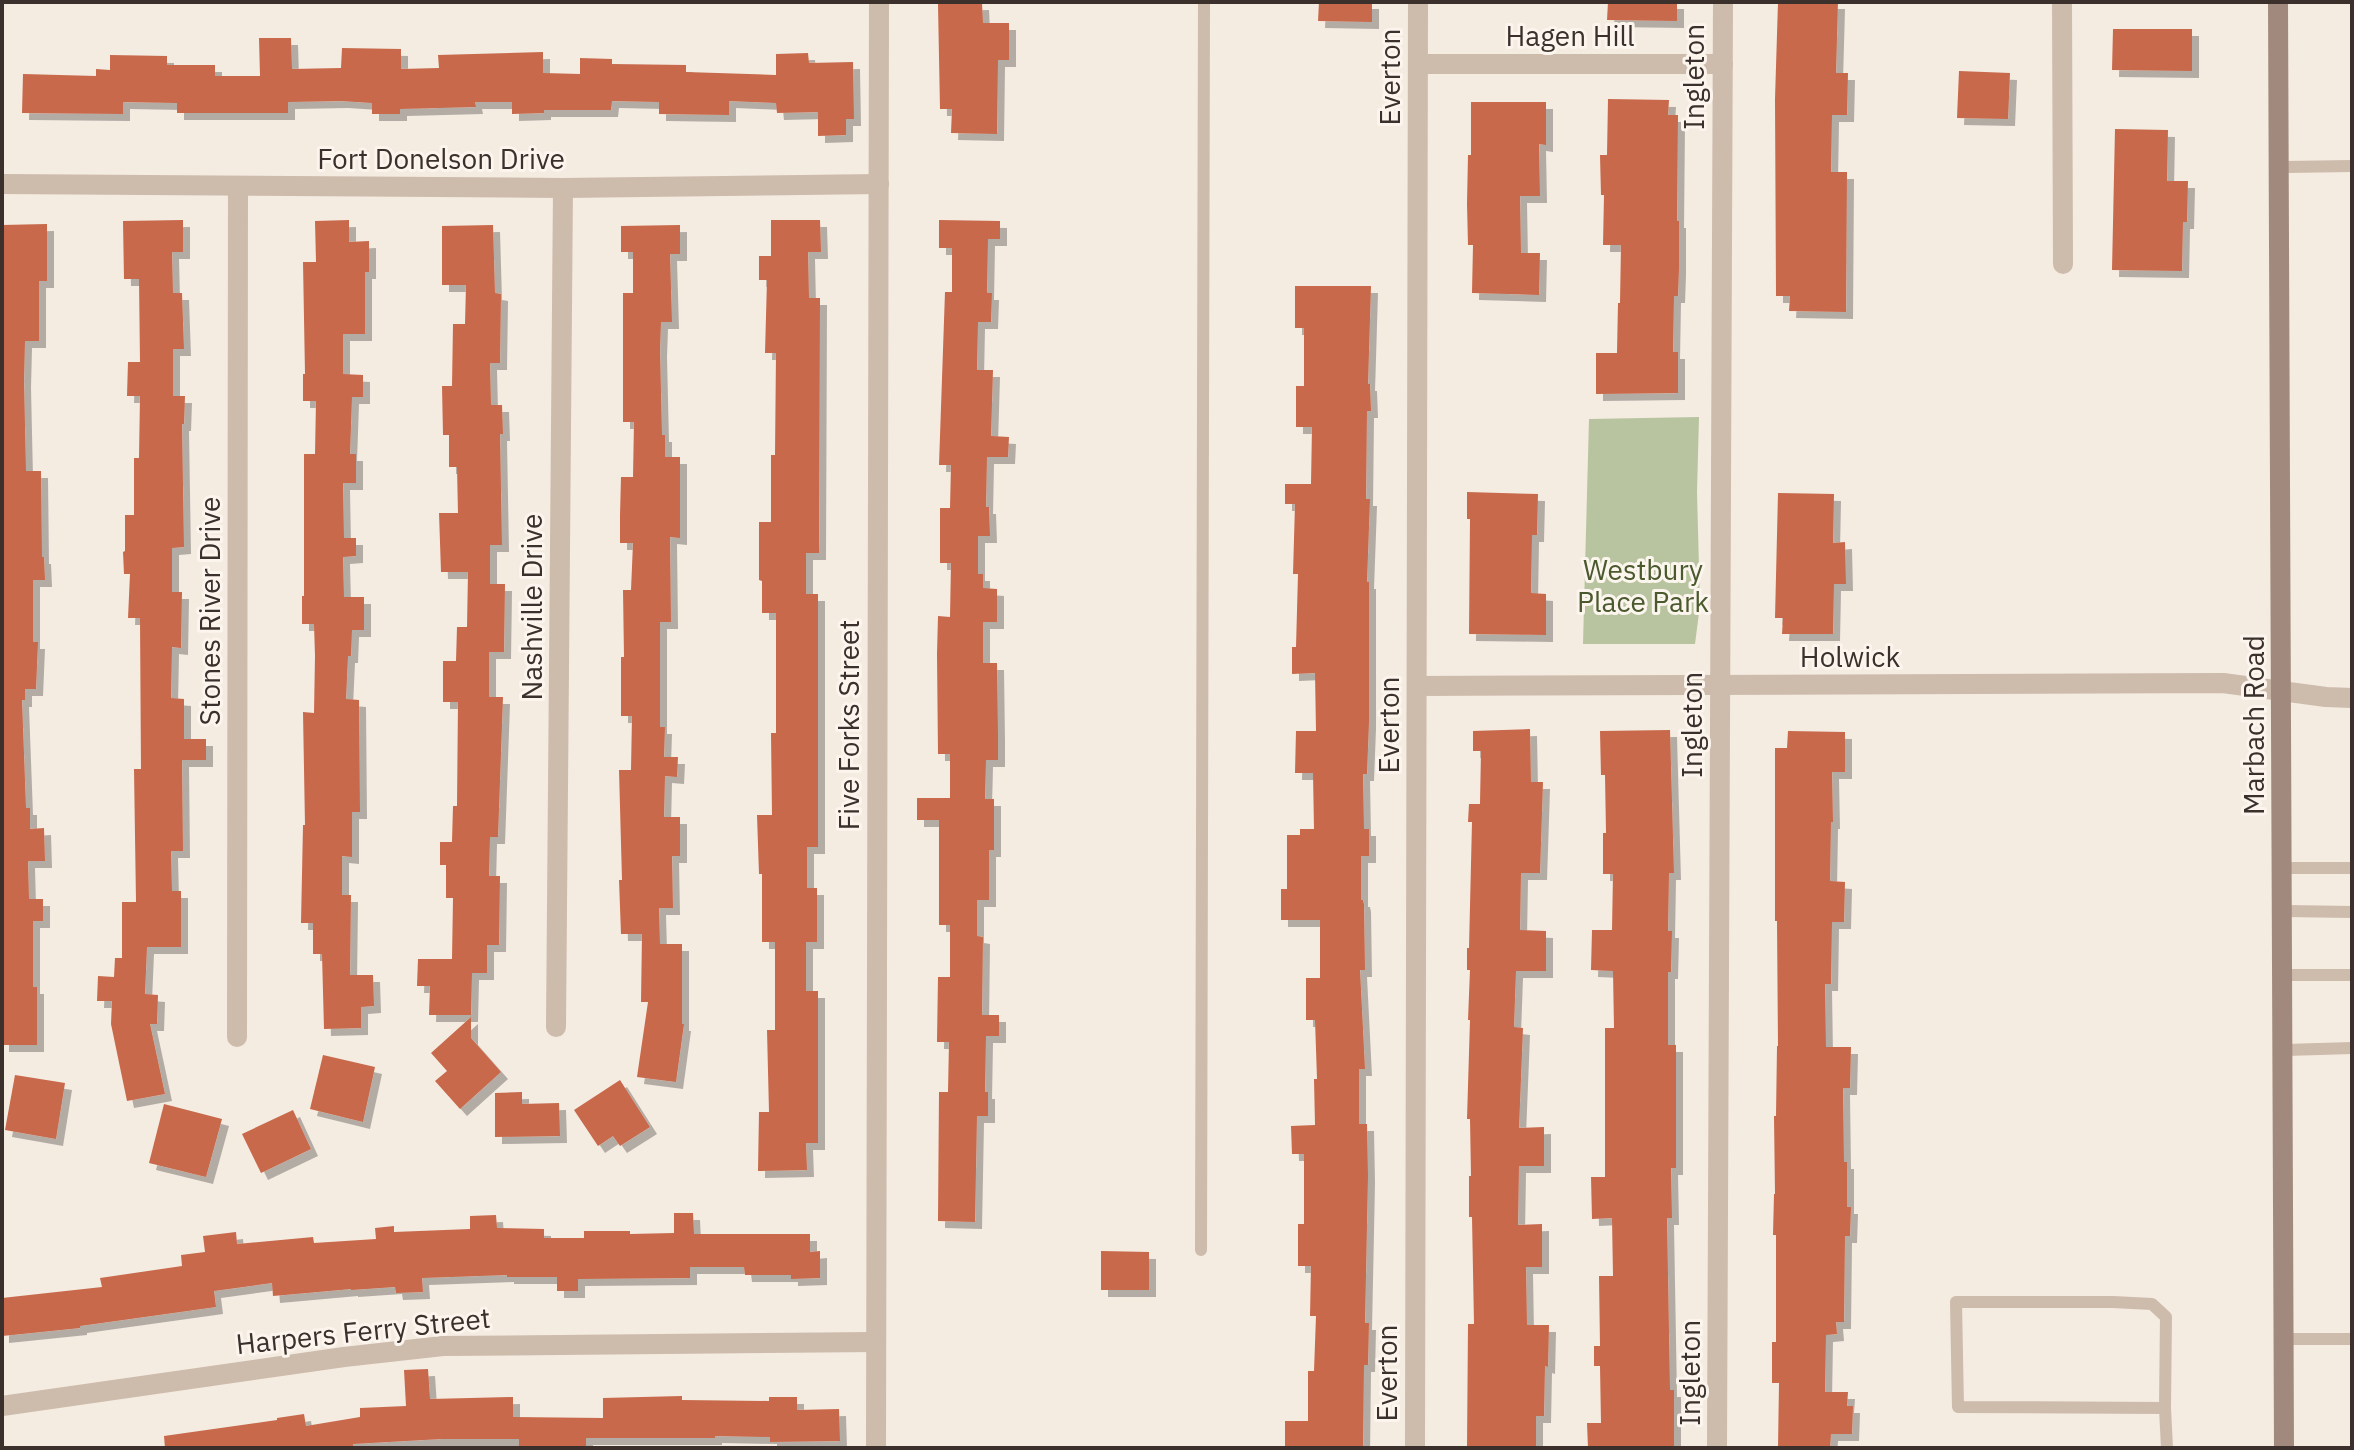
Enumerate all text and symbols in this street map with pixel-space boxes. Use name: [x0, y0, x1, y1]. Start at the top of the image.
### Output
street label: Hagen Hill: [1505, 17, 1635, 54]
street label: Ingleton: [1675, 24, 1712, 130]
street label: Everton: [1371, 29, 1408, 125]
street label: Fort Donelson Drive: [317, 140, 565, 177]
street label: Stones River Drive: [191, 497, 228, 725]
street label: Nashville Drive: [513, 514, 550, 700]
park label: Westbury Place Park: [1577, 551, 1709, 620]
street label: Five Forks Street: [830, 620, 867, 830]
street label: Marbach Road: [2235, 635, 2272, 815]
street label: Holwick: [1800, 638, 1900, 675]
street label: Ingleton: [1673, 672, 1710, 778]
street label: Everton: [1370, 677, 1407, 773]
street label: Harpers Ferry Street: [234, 1299, 492, 1362]
street label: Ingleton: [1671, 1320, 1708, 1426]
street label: Everton: [1368, 1325, 1405, 1421]

